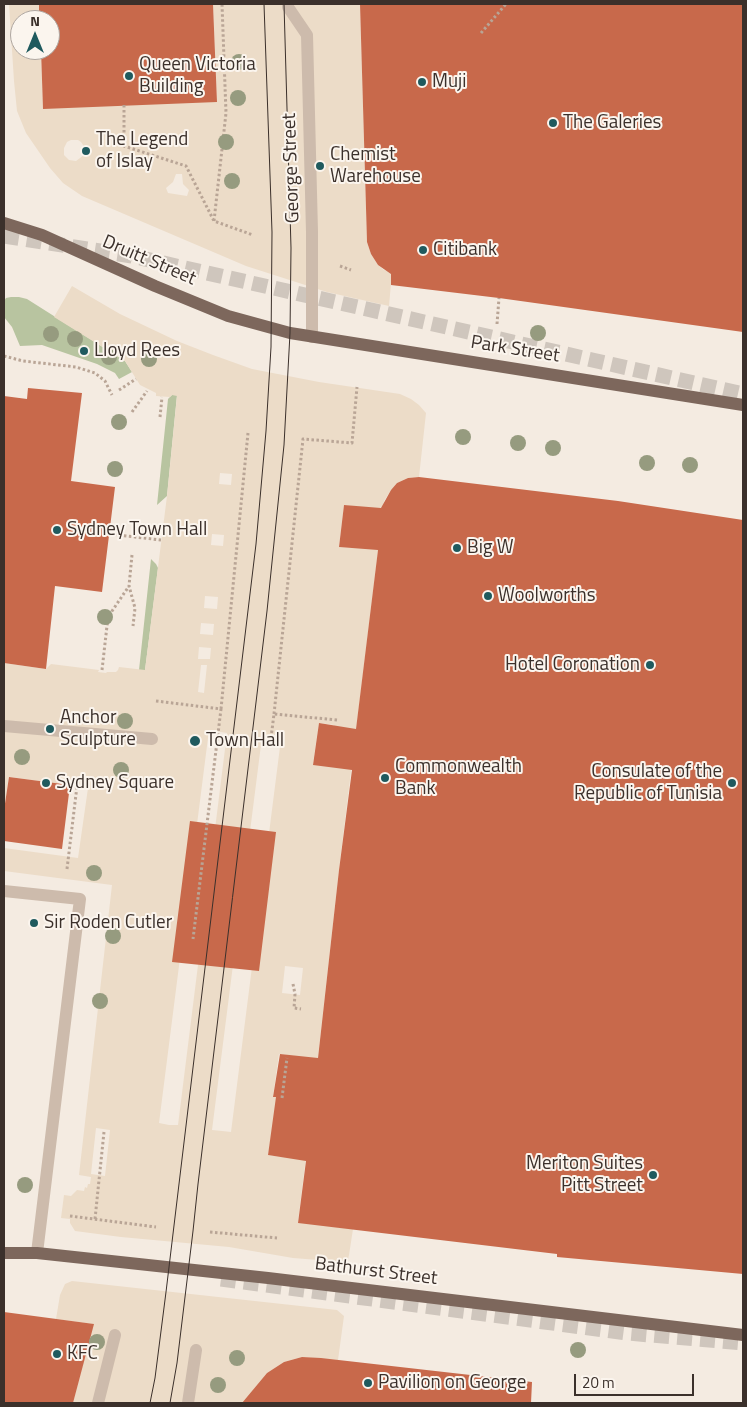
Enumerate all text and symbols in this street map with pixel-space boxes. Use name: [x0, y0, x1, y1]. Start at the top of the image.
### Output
north arrow: [10, 10, 60, 60]
text: N: [30, 10, 40, 31]
place label: Queen Victoria Building: [139, 54, 256, 98]
marker: Queen Victoria Building: [123, 70, 135, 82]
place label: Muji: [432, 71, 466, 93]
marker: Muji: [416, 76, 428, 88]
street label: George Street: [279, 112, 305, 224]
place label: The Galeries: [563, 112, 661, 134]
marker: The Galeries: [547, 117, 559, 129]
place label: The Legend of Islay: [96, 129, 188, 173]
place label: Chemist Warehouse: [330, 144, 421, 188]
marker: The Legend of Islay: [80, 145, 92, 157]
marker: Chemist Warehouse: [314, 160, 326, 172]
street label: Druitt Street: [99, 231, 199, 291]
place label: Citibank: [433, 239, 497, 261]
marker: Citibank: [417, 244, 429, 256]
street label: Park Street: [469, 332, 561, 368]
place label: Lloyd Rees: [94, 340, 180, 362]
marker: Lloyd Rees: [78, 345, 90, 357]
place label: Sydney Town Hall: [67, 519, 207, 541]
marker: Sydney Town Hall: [51, 524, 63, 536]
place label: Big W: [467, 537, 514, 559]
marker: Big W: [451, 542, 463, 554]
place label: Woolworths: [498, 585, 596, 607]
marker: Woolworths: [482, 590, 494, 602]
place label: Hotel Coronation: [505, 654, 640, 676]
marker: Hotel Coronation: [644, 659, 656, 671]
place label: Anchor Sculpture: [60, 707, 136, 751]
marker: Anchor Sculpture: [44, 723, 56, 735]
place label: Town Hall: [206, 730, 284, 752]
marker: Town Hall: [188, 734, 202, 748]
place label: Commonwealth Bank: [395, 756, 522, 800]
place label: Consulate of the Republic of Tunisia: [574, 761, 722, 805]
place label: Sydney Square: [56, 772, 174, 794]
marker: Commonwealth Bank: [379, 772, 391, 784]
marker: Sydney Square: [40, 777, 52, 789]
marker: Consulate of the Republic of Tunisia: [726, 777, 738, 789]
place label: Sir Roden Cutler: [44, 912, 172, 934]
marker: Sir Roden Cutler: [28, 917, 40, 929]
place label: Meriton Suites Pitt Street: [526, 1153, 643, 1197]
marker: Meriton Suites Pitt Street: [647, 1169, 659, 1181]
street label: Bathurst Street: [313, 1253, 439, 1291]
place label: KFC: [67, 1343, 98, 1365]
marker: KFC: [51, 1348, 63, 1360]
scale bar: [577, 1364, 697, 1396]
text: 20 m: [582, 1371, 615, 1394]
place label: Pavilion on George: [378, 1372, 526, 1394]
marker: Pavilion on George: [362, 1377, 374, 1389]

